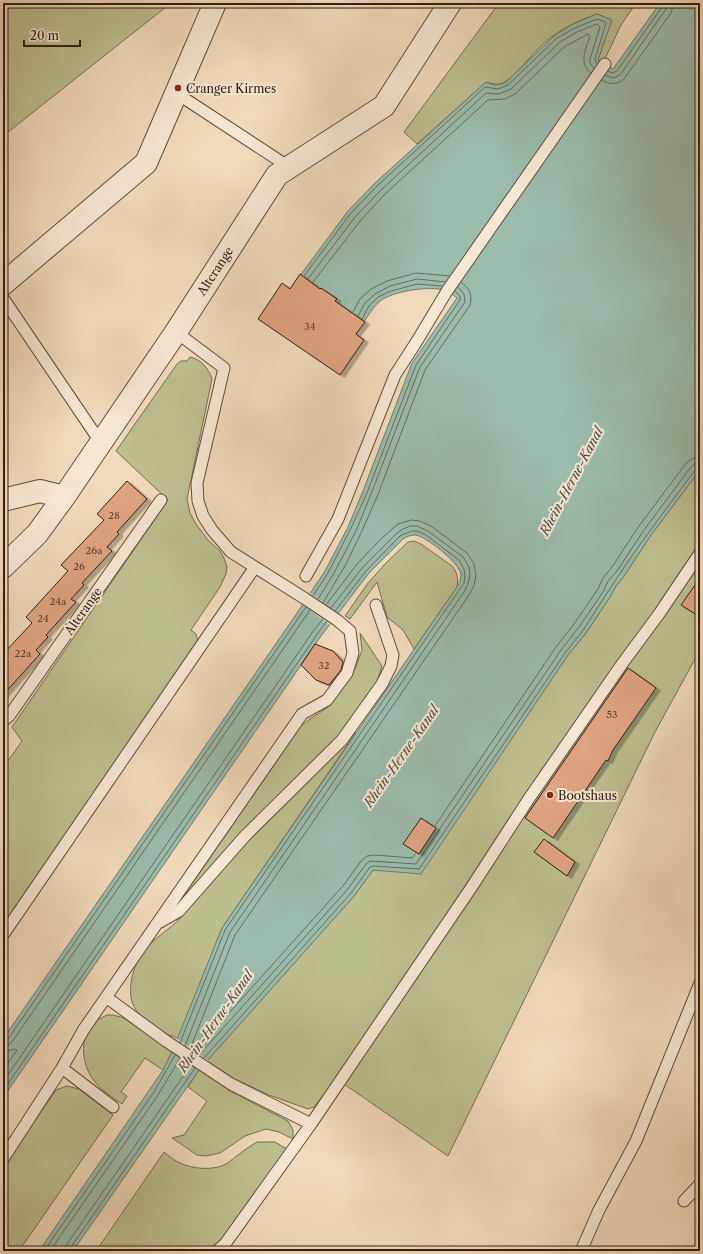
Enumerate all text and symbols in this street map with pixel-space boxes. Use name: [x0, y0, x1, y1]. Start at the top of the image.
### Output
scale bar: [24, 22, 80, 48]
text: 20 m: [30, 28, 59, 43]
place label: Cranger Kirmes: [186, 81, 276, 96]
marker: Cranger Kirmes: [173, 83, 183, 93]
street label: Altcrange: [193, 244, 236, 299]
house number: 34: [304, 320, 316, 333]
water label: Rhein-Herne-Kanal: [535, 422, 607, 539]
house number: 28: [108, 509, 120, 522]
house number: 26a: [86, 544, 103, 557]
house number: 26: [73, 560, 85, 573]
street label: Altcrange: [61, 584, 105, 639]
house number: 24a: [50, 595, 67, 608]
house number: 24: [37, 612, 49, 625]
house number: 22a: [15, 647, 32, 660]
house number: 32: [318, 659, 330, 672]
water label: Rhein-Herne-Kanal: [359, 701, 443, 811]
house number: 53: [607, 708, 617, 721]
place label: Bootshaus: [558, 788, 617, 803]
marker: Bootshaus: [545, 790, 555, 800]
water label: Rhein-Herne-Kanal: [173, 966, 257, 1076]

